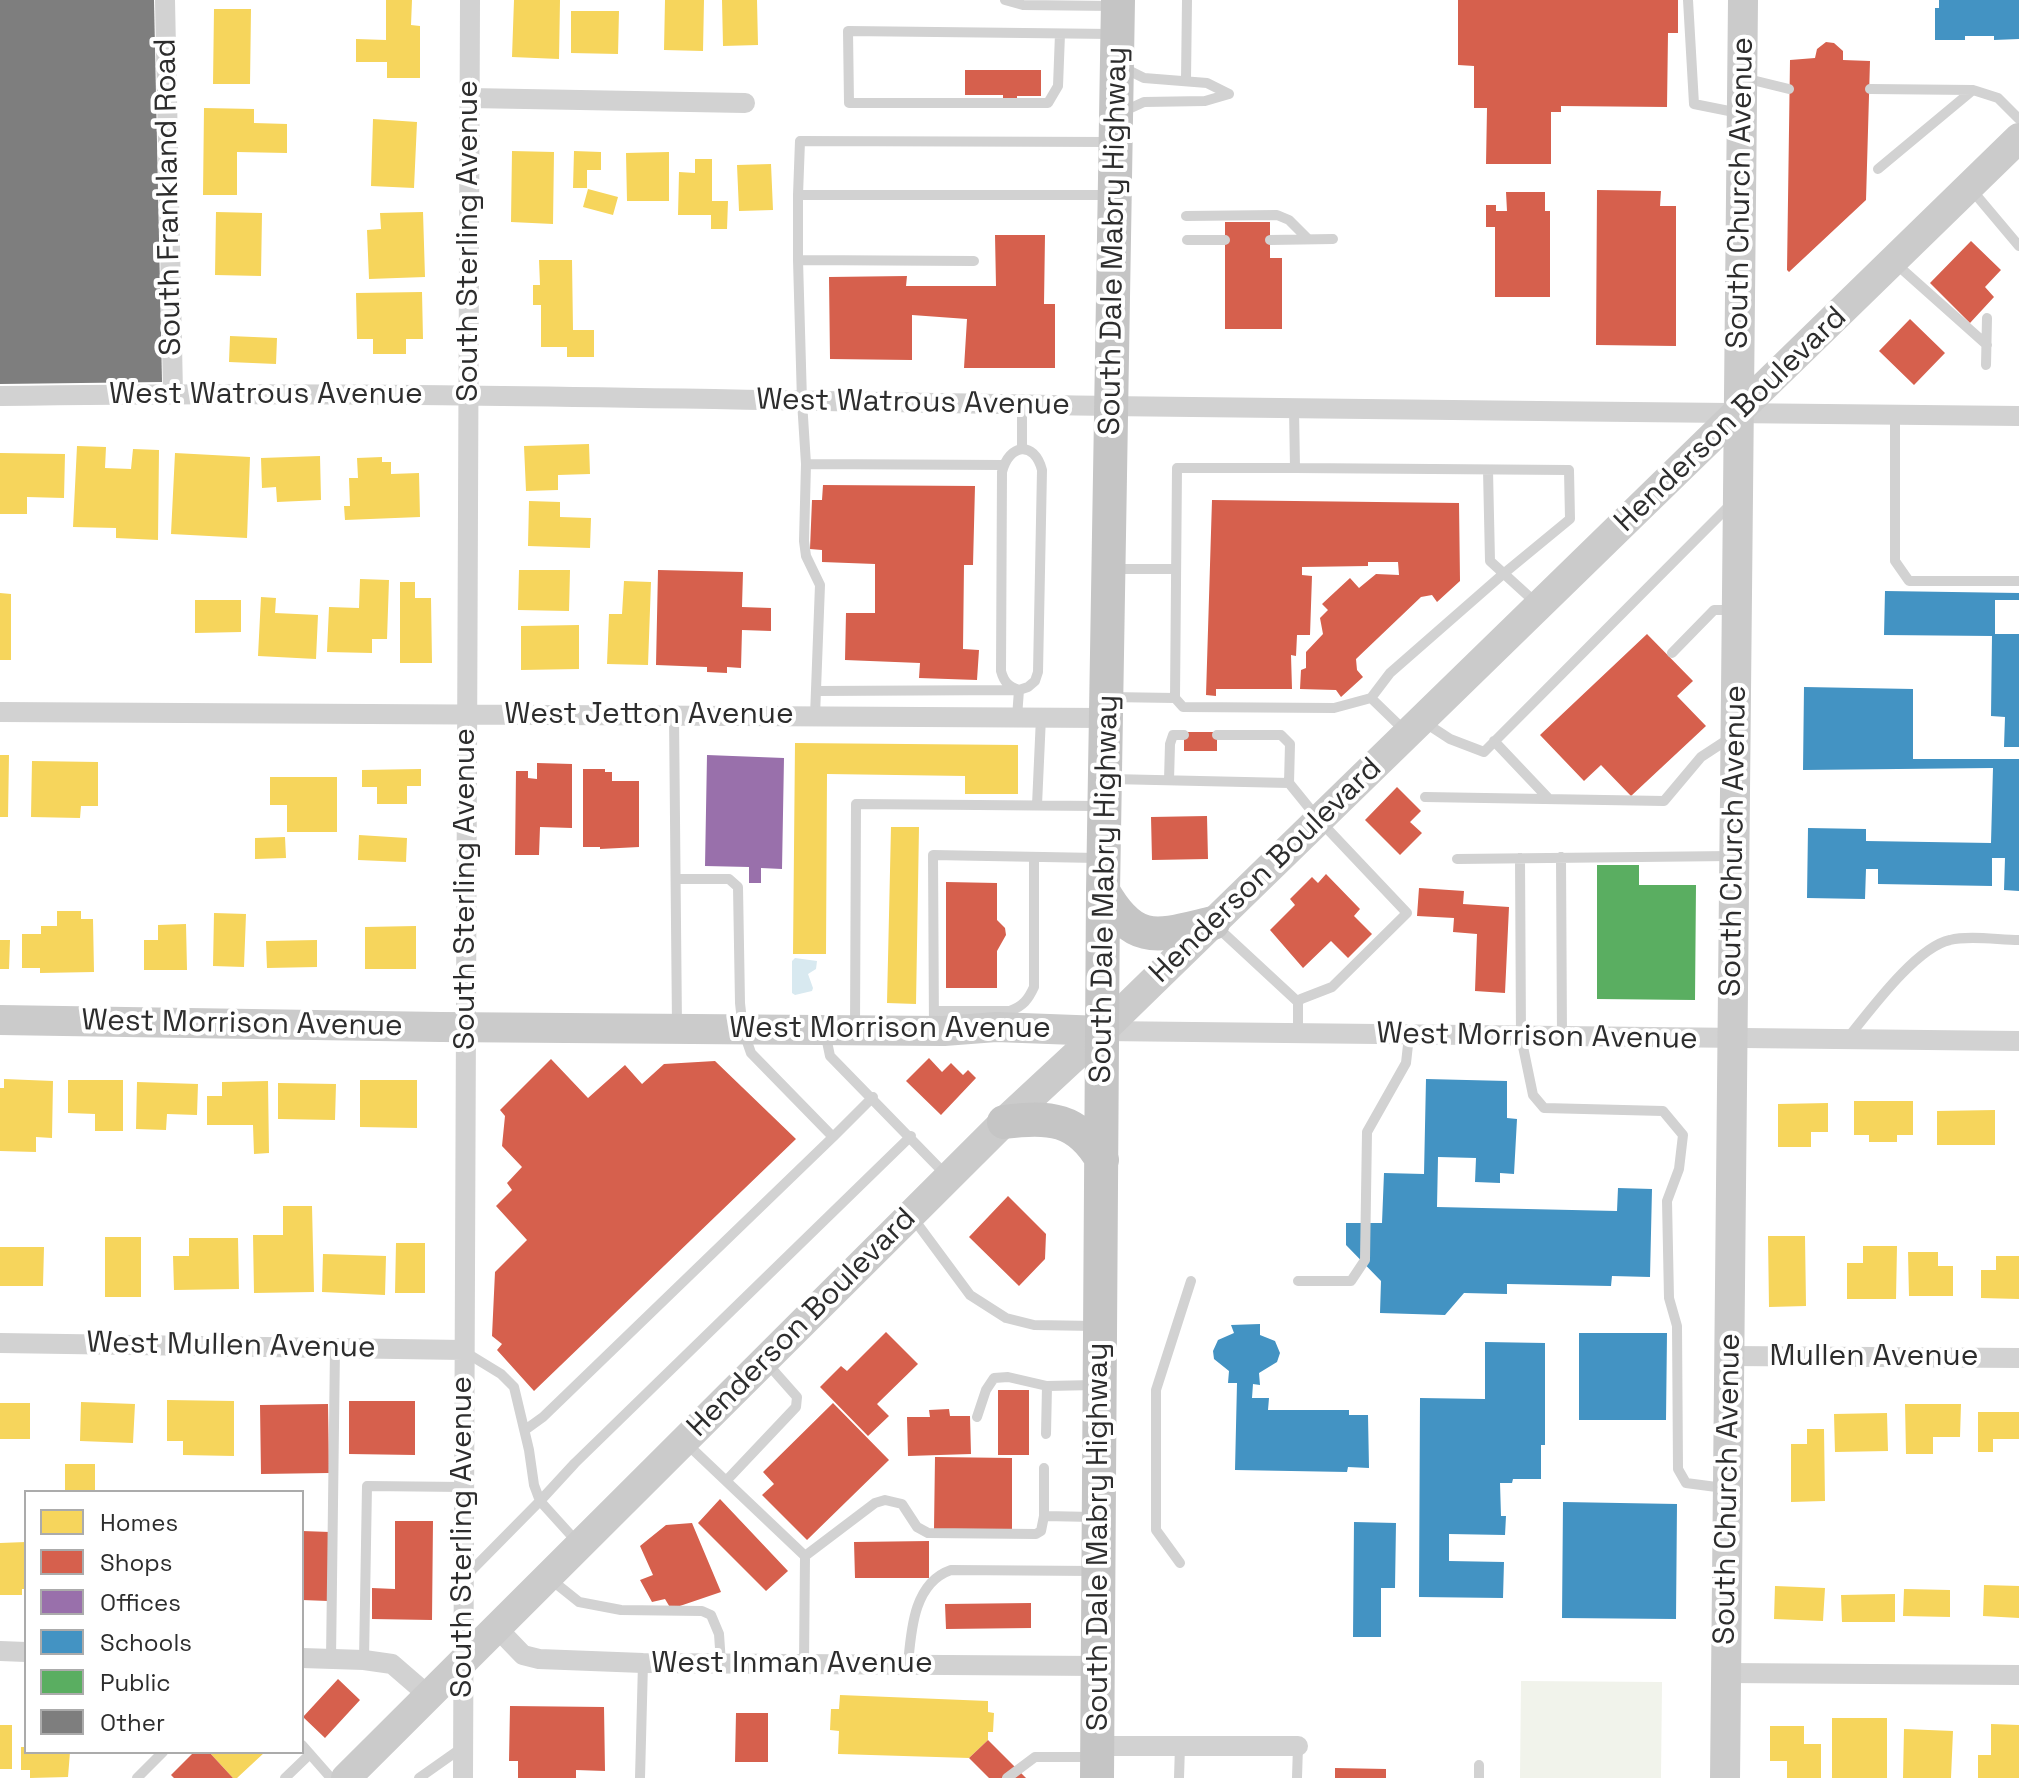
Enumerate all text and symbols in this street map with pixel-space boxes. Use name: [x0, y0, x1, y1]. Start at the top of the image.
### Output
street label: South Church Avenue: [1720, 37, 1762, 349]
street label: South Frankland Road: [148, 38, 190, 356]
street label: South Dale Mabry Highway: [1093, 46, 1135, 436]
street label: South Sterling Avenue: [451, 80, 487, 402]
street label: Henderson Boulevard: [1607, 300, 1855, 540]
street label: West Watrous Avenue: [109, 377, 423, 413]
street label: West Watrous Avenue: [756, 382, 1070, 424]
street label: South Church Avenue: [1713, 685, 1755, 997]
street label: South Dale Mabry Highway: [1084, 694, 1126, 1084]
street label: West Jetton Avenue: [504, 697, 794, 733]
street label: South Sterling Avenue: [448, 728, 484, 1050]
street label: Henderson Boulevard: [1142, 751, 1390, 991]
street label: West Morrison Avenue: [81, 1003, 403, 1045]
street label: West Morrison Avenue: [729, 1011, 1051, 1047]
street label: West Morrison Avenue: [1376, 1016, 1698, 1058]
street label: Henderson Boulevard: [680, 1201, 924, 1445]
street label: West Mullen Avenue: [86, 1325, 376, 1367]
street label: South Church Avenue: [1707, 1333, 1749, 1645]
street label: Mullen Avenue: [1770, 1339, 1978, 1375]
street label: South Dale Mabry Highway: [1081, 1343, 1117, 1731]
street label: South Sterling Avenue: [445, 1376, 481, 1698]
legend: [24, 1490, 304, 1754]
text: Homes: [100, 1507, 178, 1538]
text: Shops: [100, 1547, 172, 1578]
text: Offices: [100, 1587, 181, 1618]
text: Schools: [100, 1627, 192, 1658]
street label: West Inman Avenue: [651, 1646, 933, 1682]
text: Public: [100, 1667, 171, 1698]
text: Other: [100, 1707, 165, 1738]

